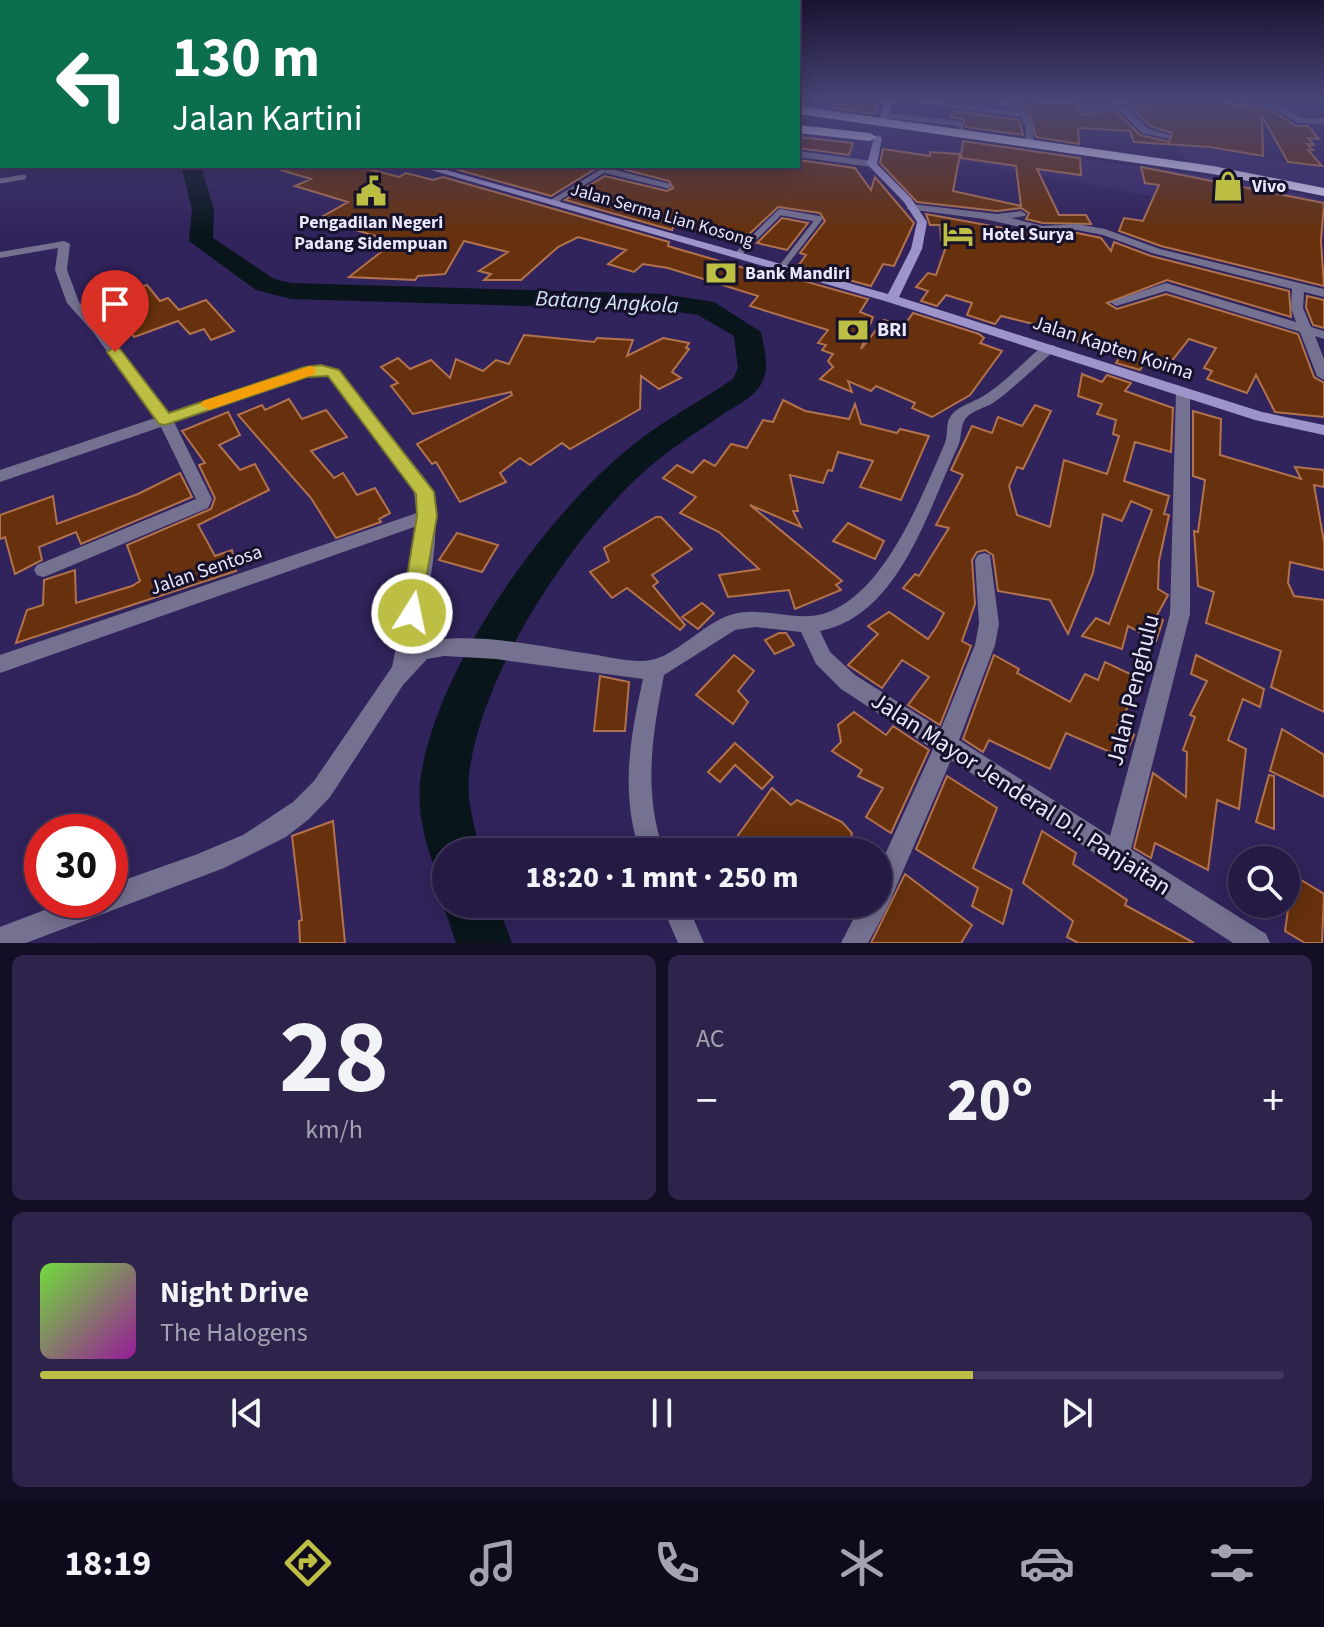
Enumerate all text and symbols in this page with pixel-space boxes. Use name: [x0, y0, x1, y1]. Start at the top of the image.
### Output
text: 130 m: [172, 19, 320, 98]
icon: left: [40, 32, 144, 136]
text: Jalan Kartini: [172, 93, 363, 144]
shop icon: Vivo: [1211, 169, 1245, 203]
public building icon: Pengadilan Negeri Padang Sidempuan: [354, 174, 388, 208]
place label: Vivo: [1251, 174, 1286, 199]
street label: Jalan Serma Lian Kosong: [568, 177, 756, 253]
place label: Pengadilan Negeri Padang Sidempuan: [294, 210, 448, 256]
hotel icon: Hotel Surya: [941, 217, 975, 251]
place label: Hotel Surya: [982, 222, 1074, 247]
bank icon: Bank Mandiri: [704, 256, 738, 290]
place label: Bank Mandiri: [745, 261, 850, 286]
pin: [81, 270, 149, 352]
icon: arrive: [93, 282, 137, 326]
water label: Batang Angkola: [534, 282, 680, 322]
street label: Jalan Kapten Koima: [1029, 309, 1197, 387]
bank icon: BRI: [836, 313, 870, 347]
place label: BRI: [877, 316, 907, 344]
street label: Jalan Sentosa: [146, 538, 266, 602]
position arrow: [370, 571, 454, 655]
street label: Jalan Penghulu: [1097, 610, 1169, 770]
street label: Jalan Mayor Jenderal D.I. Panjaitan: [864, 684, 1178, 904]
speed limit sign: 30: [24, 814, 128, 918]
map controls: [1228, 846, 1300, 918]
button: search: [1228, 846, 1300, 918]
text: 18:20 · 1 mnt · 250 m: [526, 856, 798, 899]
text: 28: [279, 985, 389, 1133]
text: AC: [696, 1020, 725, 1057]
text: 20°: [947, 1059, 1033, 1144]
text: −: [696, 1070, 718, 1133]
text: +: [1262, 1070, 1284, 1133]
text: km/h: [305, 1111, 363, 1148]
text: Night Drive: [160, 1271, 309, 1314]
text: The Halogens: [160, 1314, 308, 1351]
icon: previous: [225, 1391, 269, 1435]
icon: pause: [640, 1391, 684, 1435]
icon: next: [1055, 1391, 1099, 1435]
icon: directions: [280, 1535, 336, 1591]
icon: music: [465, 1535, 521, 1591]
icon: phone: [649, 1535, 705, 1591]
icon: climate: [834, 1535, 890, 1591]
icon: car: [1019, 1535, 1075, 1591]
icon: filters: [1204, 1535, 1260, 1591]
text: 18:19: [64, 1538, 151, 1589]

